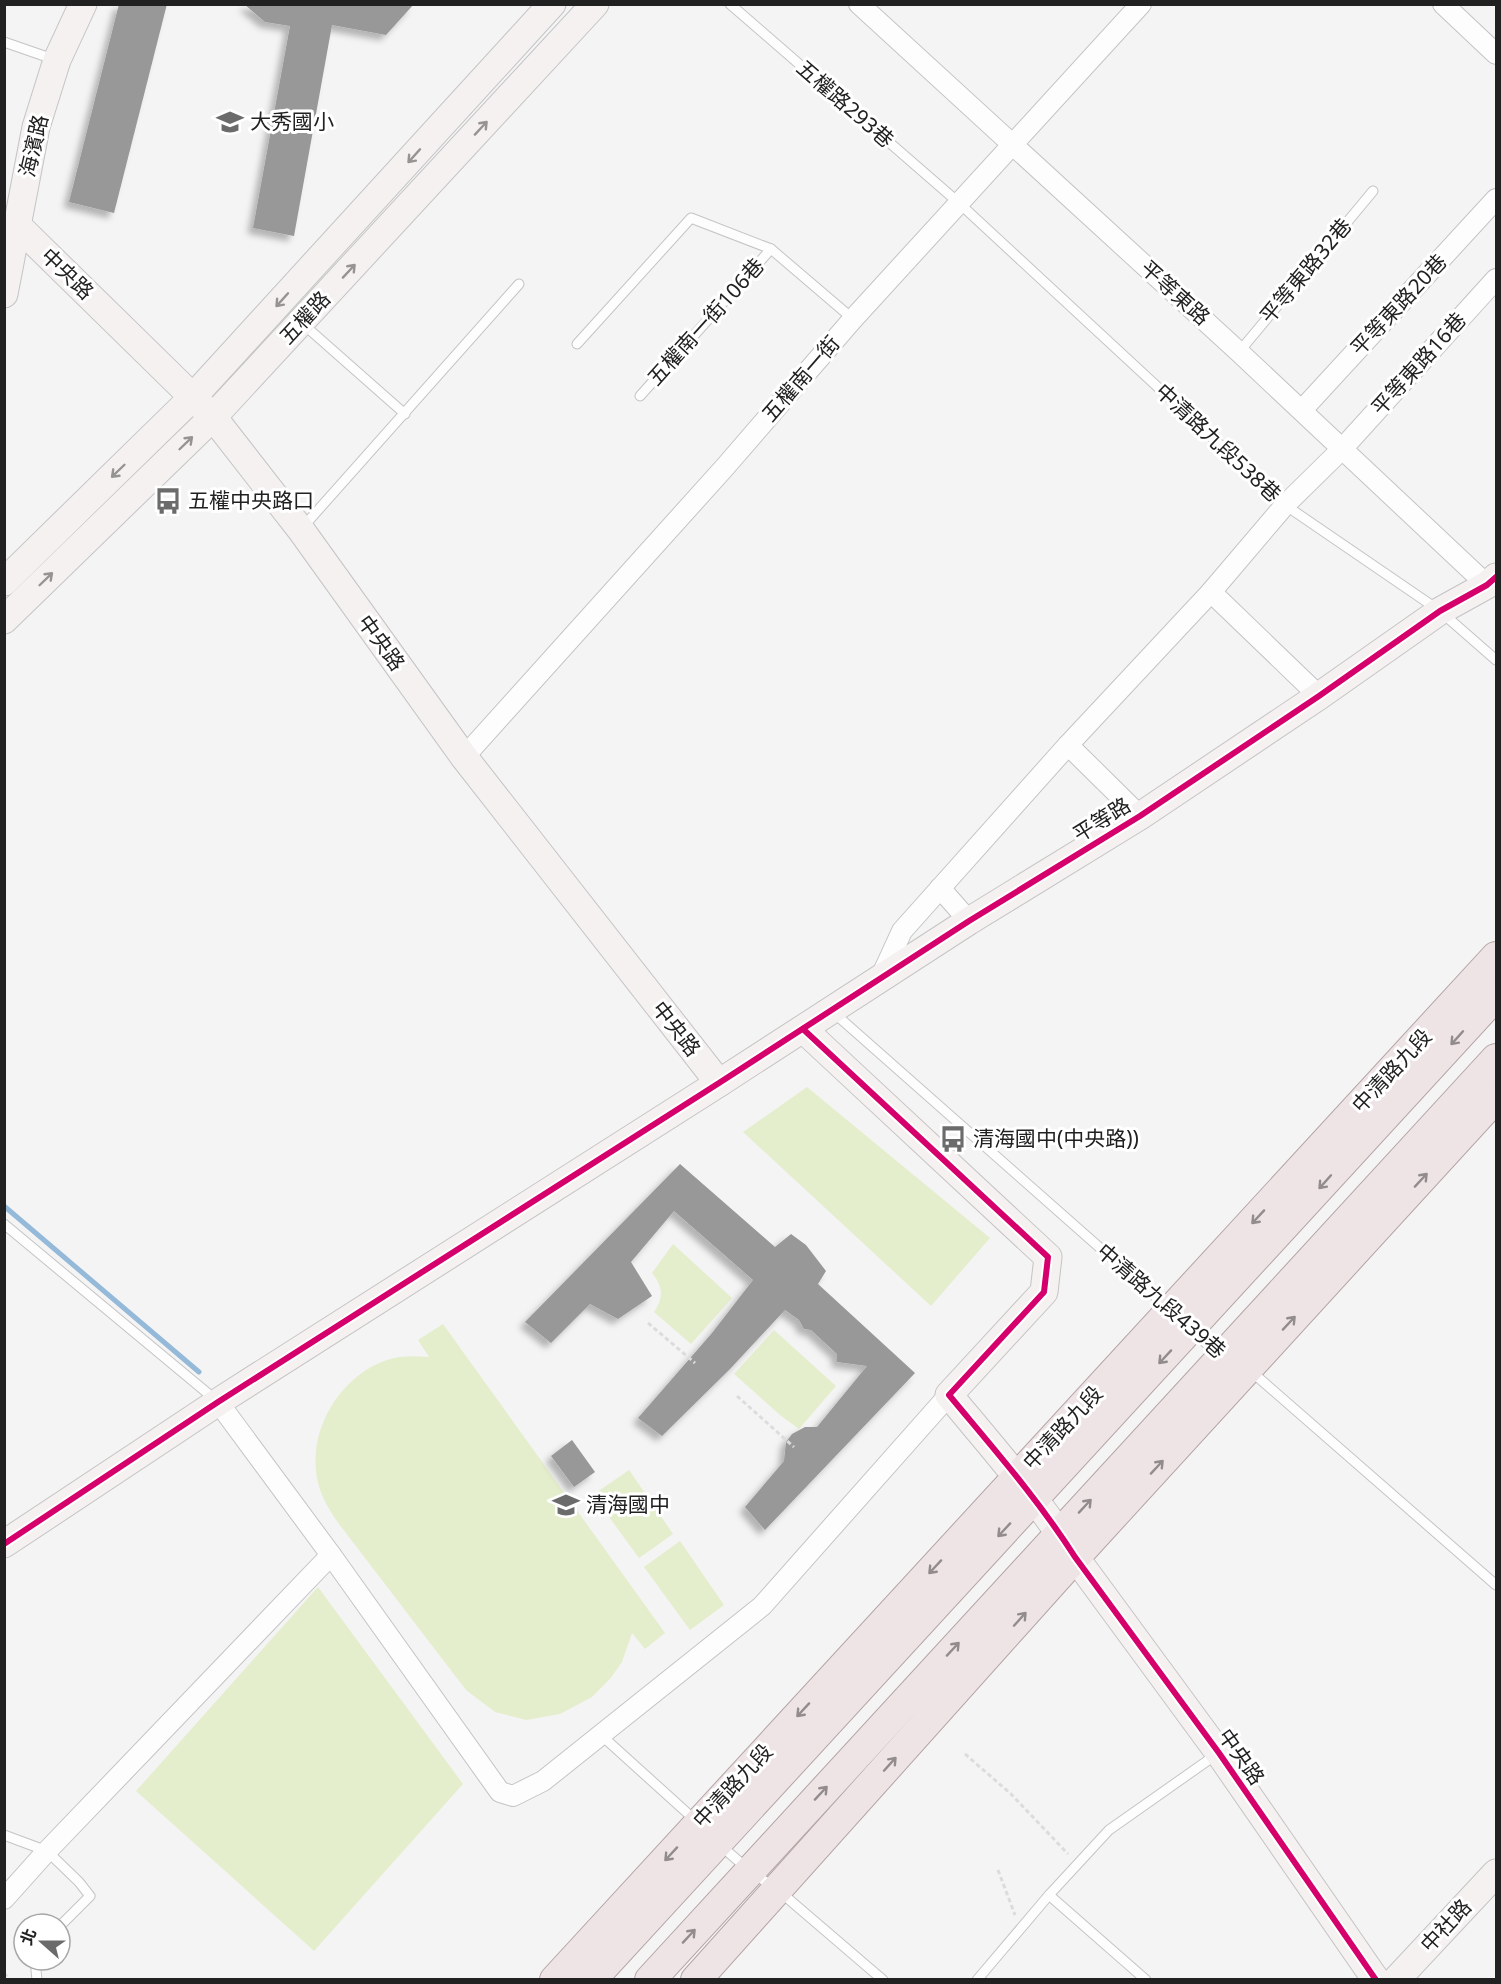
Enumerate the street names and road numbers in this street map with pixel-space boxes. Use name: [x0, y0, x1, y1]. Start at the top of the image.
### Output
street label: 五權路293巷: [791, 53, 900, 153]
street label: 海濱路: [12, 112, 54, 180]
street label: 平等東路32巷: [1253, 212, 1357, 329]
street label: 中央路: [35, 241, 100, 305]
street label: 平等東路20巷: [1344, 248, 1453, 361]
street label: 五權南一街106巷: [641, 252, 770, 391]
street label: 平等東路: [1135, 254, 1216, 331]
street label: 五權路: [273, 285, 336, 350]
street label: 平等東路16巷: [1365, 306, 1472, 421]
street label: 五權南一街: [755, 330, 845, 427]
street label: 中清路九段538巷: [1150, 377, 1287, 508]
street label: 中央路: [352, 609, 412, 676]
street label: 平等路: [1067, 791, 1136, 848]
street label: 中央路: [646, 995, 707, 1062]
street label: 中清路九段: [1345, 1022, 1437, 1118]
street label: 中清路九段439巷: [1091, 1237, 1232, 1364]
street label: 中清路九段: [1016, 1379, 1108, 1475]
street label: 中央路: [1212, 1723, 1271, 1790]
street label: 中清路九段: [686, 1737, 778, 1833]
street label: 中社路: [1414, 1893, 1477, 1958]

